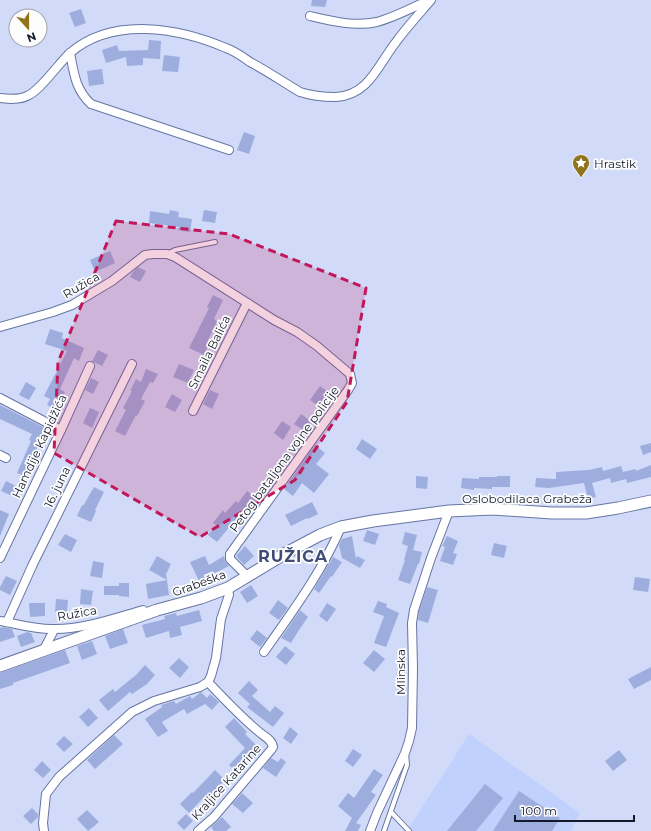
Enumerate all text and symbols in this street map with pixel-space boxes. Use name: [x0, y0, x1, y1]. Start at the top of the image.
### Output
north arrow: [8, 8, 48, 48]
text: N: [25, 29, 38, 45]
place icon: Hrastik: [571, 153, 591, 178]
place label: Hrastik: [594, 156, 637, 171]
street label: Ružica: [60, 269, 102, 301]
street label: Smaila Balića: [185, 313, 233, 391]
street label: Petog bataljona vojne policije: [226, 383, 342, 535]
street label: Hamdije Kapidžića: [8, 392, 70, 500]
street label: 16. juna: [41, 464, 73, 510]
street label: Oslobodilaca Grabeža: [462, 491, 592, 506]
district label: RUŽICA: [258, 547, 328, 566]
street label: Grabeška: [170, 566, 228, 600]
street label: Ružica: [56, 602, 98, 624]
street label: Mlinska: [393, 649, 408, 695]
street label: Kraljice Katarine: [188, 741, 264, 823]
scale bar: [515, 797, 634, 823]
text: 100 m: [521, 803, 557, 818]

